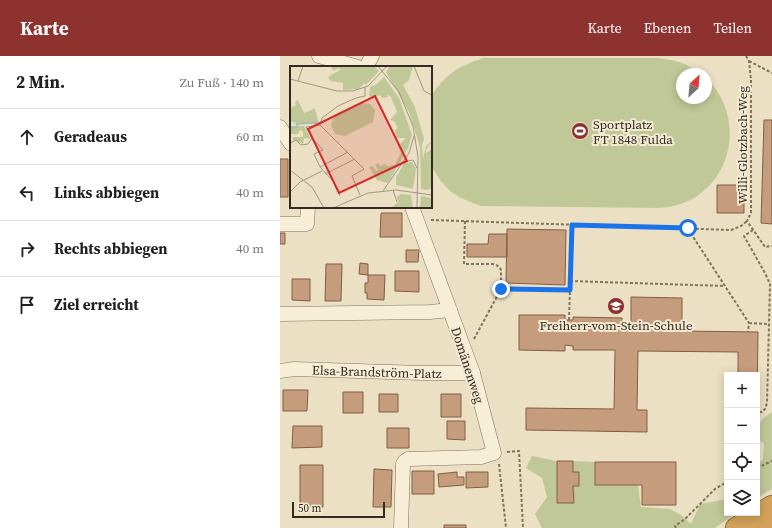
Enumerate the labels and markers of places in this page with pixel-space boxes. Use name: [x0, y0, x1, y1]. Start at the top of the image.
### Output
place label: Sportplatz FT 1848 Fulda: [593, 116, 673, 148]
sports icon: Sportplatz FT 1848 Fulda: [570, 121, 590, 141]
school or university icon: Freiherr-vom-Stein-Schule: [606, 296, 626, 316]
place label: Freiherr-vom-Stein-Schule: [539, 317, 693, 334]

